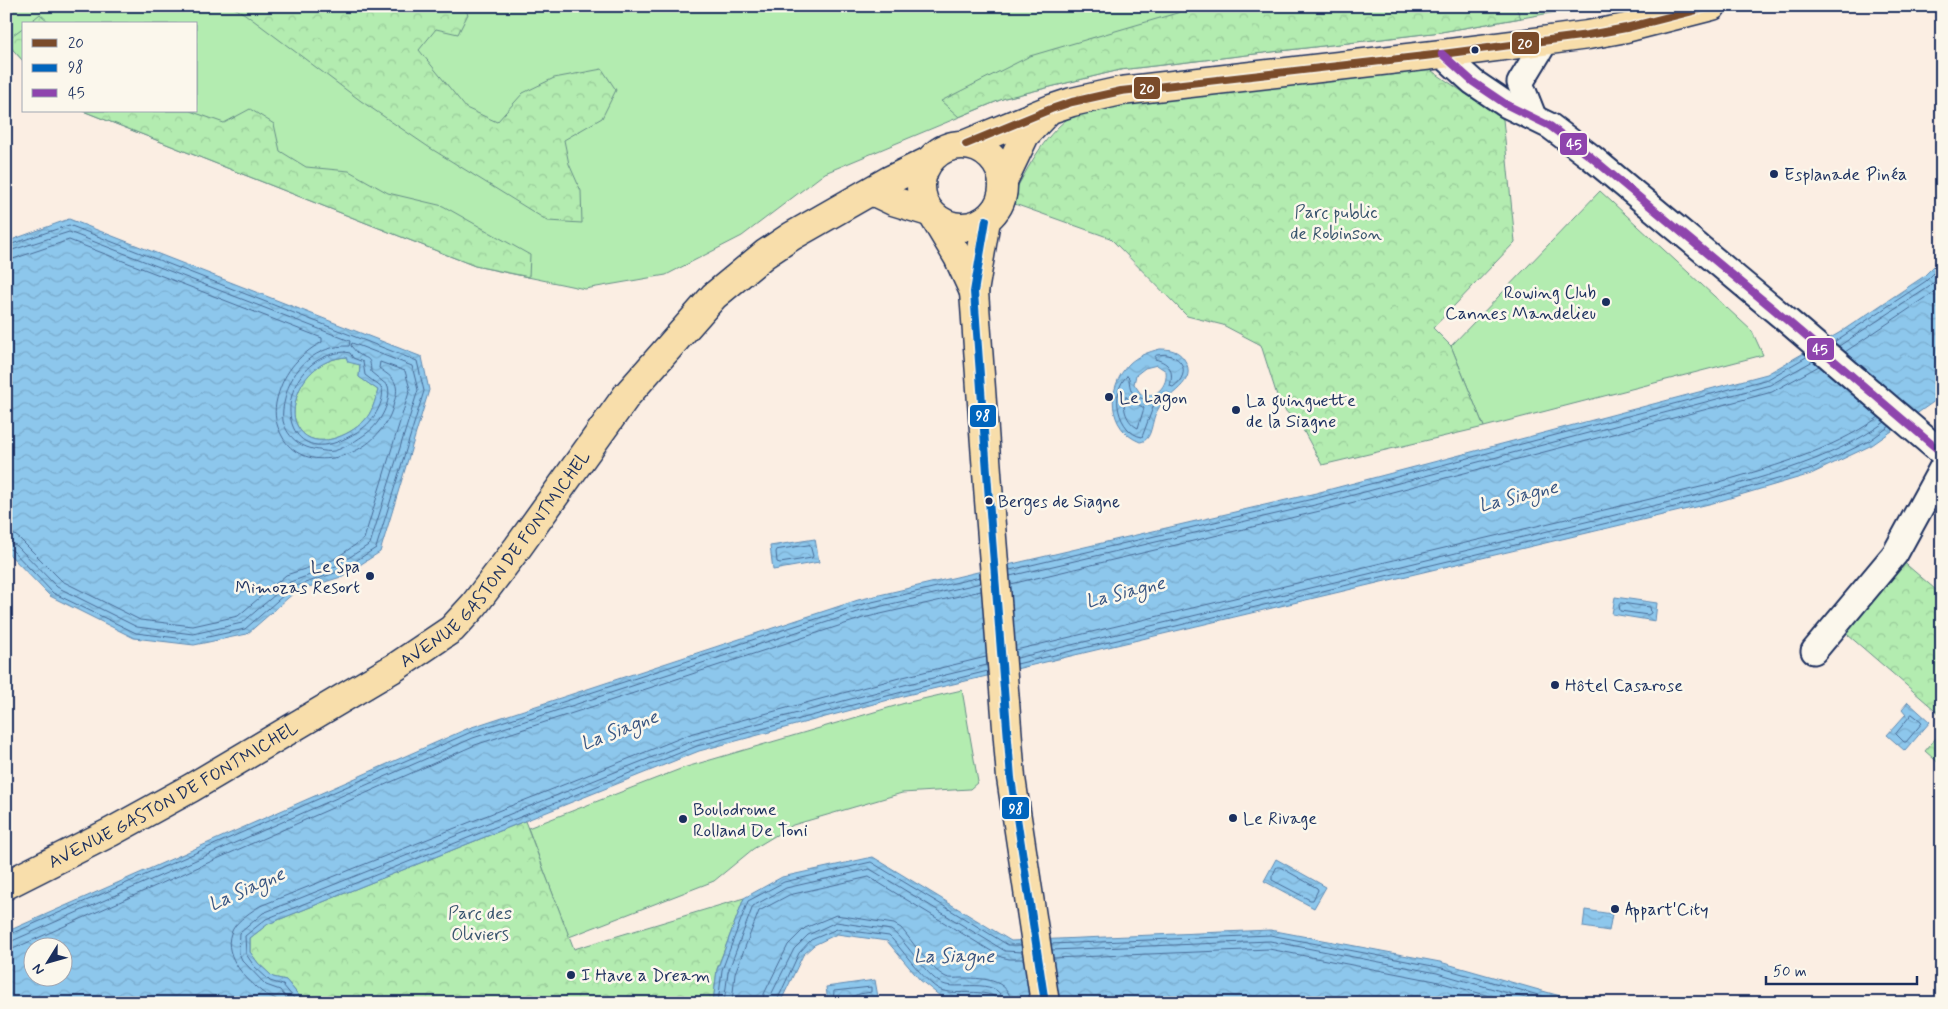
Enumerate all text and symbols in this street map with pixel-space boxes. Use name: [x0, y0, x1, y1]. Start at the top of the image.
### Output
legend: [22, 22, 198, 112]
line badge: 20: [1511, 31, 1540, 55]
text: 20: [68, 34, 84, 54]
text: 20: [1518, 35, 1532, 53]
unlabelled marker: [1470, 45, 1480, 55]
text: 98: [68, 58, 84, 78]
line badge: 20: [1133, 76, 1161, 100]
text: 20: [1140, 80, 1154, 98]
text: 45: [68, 84, 85, 104]
line badge: 45: [1559, 132, 1588, 156]
text: 45: [1566, 136, 1582, 154]
place label: Esplanade Pinéa: [1784, 163, 1907, 187]
marker: Esplanade Pinéa: [1768, 168, 1780, 180]
park label: Parc public de Robinson: [1290, 201, 1382, 246]
place label: Rowing Club Cannes Mandelieu: [1445, 281, 1596, 326]
marker: Rowing Club Cannes Mandelieu: [1600, 296, 1612, 308]
line badge: 45: [1806, 337, 1835, 361]
text: 45: [1812, 341, 1828, 359]
place label: Le Lagon: [1119, 386, 1187, 411]
place label: La guinguette de la Siagne: [1246, 389, 1356, 434]
marker: Le Lagon: [1103, 391, 1115, 403]
line badge: 98: [969, 404, 997, 428]
marker: La guinguette de la Siagne: [1230, 404, 1242, 416]
text: 98: [976, 407, 991, 425]
street label: AVENUE GASTON DE FONTMICHEL: [395, 446, 597, 674]
water label: La Siagne: [1476, 474, 1562, 520]
place label: Berges de Siagne: [998, 491, 1120, 515]
marker: Berges de Siagne: [984, 496, 994, 506]
place label: Le Spa Mimozas Resort: [235, 555, 360, 600]
marker: Le Spa Mimozas Resort: [364, 570, 376, 582]
water label: La Siagne: [1083, 570, 1169, 616]
place label: Hôtel Casarose: [1565, 674, 1683, 698]
marker: Hôtel Casarose: [1549, 679, 1561, 691]
water label: La Siagne: [577, 704, 663, 758]
street label: AVENUE GASTON DE FONTMICHEL: [44, 716, 303, 875]
line badge: 98: [1001, 796, 1030, 820]
place label: Boulodrome Rolland De Toni: [693, 798, 808, 843]
text: 98: [1009, 800, 1024, 818]
place label: Le Rivage: [1243, 807, 1317, 831]
marker: Le Rivage: [1227, 812, 1239, 824]
marker: Boulodrome Rolland De Toni: [677, 813, 689, 825]
water label: La Siagne: [205, 861, 290, 919]
place label: Appart'City: [1625, 898, 1709, 923]
park label: Parc des Oliviers: [448, 902, 512, 947]
marker: Appart'City: [1609, 903, 1621, 915]
north arrow: [22, 936, 72, 986]
water label: La Siagne: [914, 944, 995, 971]
scale bar: [1766, 954, 1917, 986]
text: N: [28, 960, 48, 978]
text: 50 m: [1773, 962, 1807, 982]
place label: I Have a Dream: [581, 964, 710, 988]
marker: I Have a Dream: [565, 969, 577, 981]

